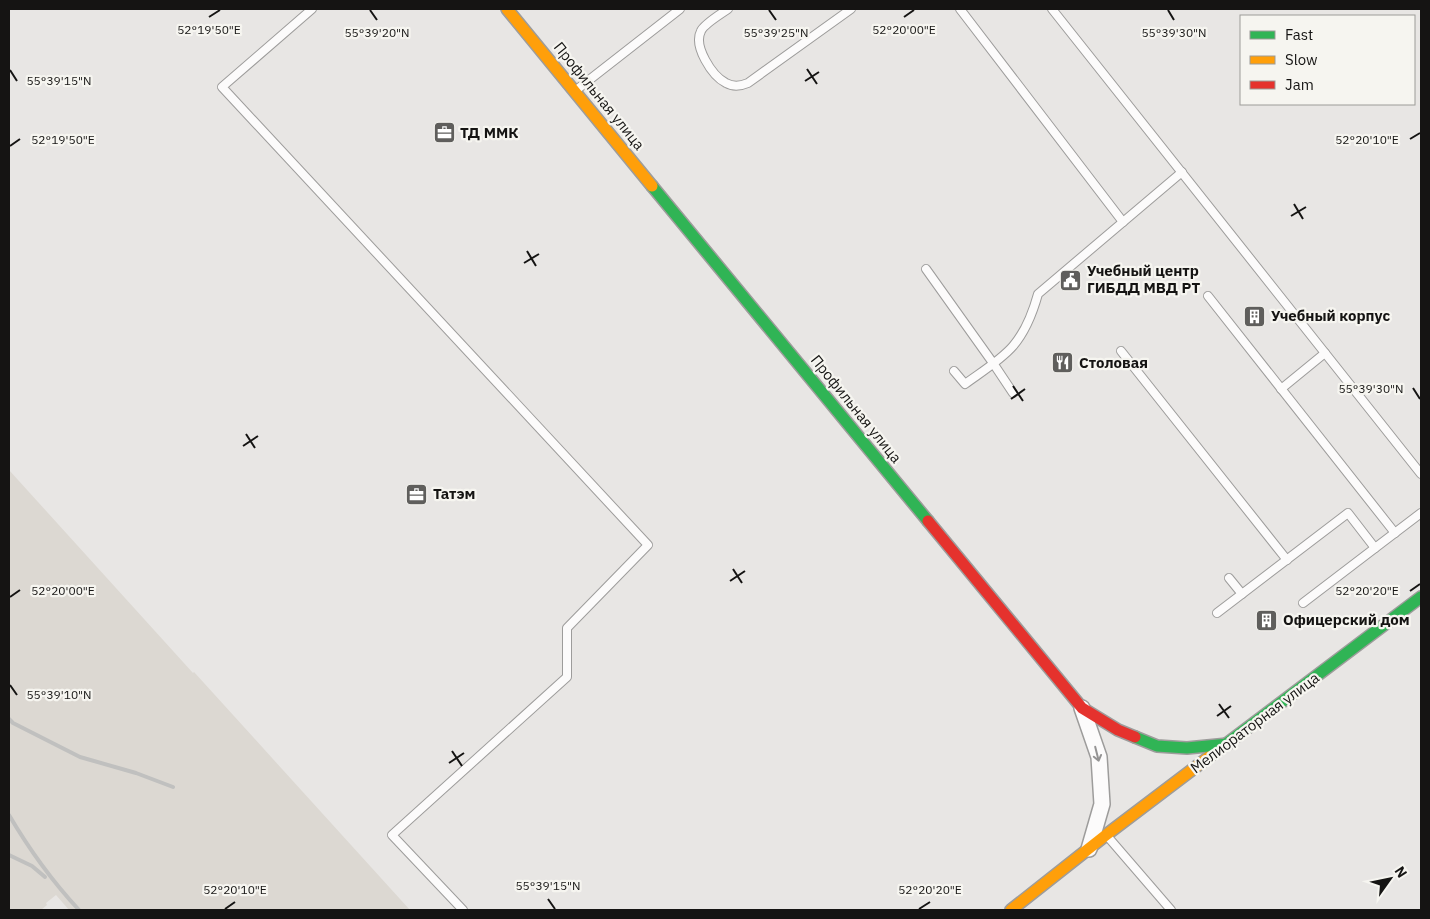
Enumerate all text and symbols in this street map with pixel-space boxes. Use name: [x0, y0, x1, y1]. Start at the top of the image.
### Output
legend: [1240, 15, 1415, 105]
text: 52°19'50"E: [177, 22, 241, 37]
text: 52°20'00"E: [872, 22, 936, 37]
text: 55°39'20"N: [344, 25, 410, 40]
text: 55°39'25"N: [743, 25, 809, 40]
text: 55°39'30"N: [1141, 25, 1207, 40]
text: Fast: [1285, 25, 1313, 44]
street label: Профильная улица: [550, 38, 649, 154]
text: Slow: [1285, 50, 1318, 69]
text: 55°39'15"N: [26, 73, 92, 88]
text: Jam: [1285, 75, 1314, 94]
office icon: ТД ММК: [432, 121, 456, 145]
place label: ТД ММК: [460, 123, 518, 142]
text: 52°19'50"E: [31, 132, 95, 147]
text: 52°20'10"E: [1335, 132, 1399, 147]
place label: Учебный центр ГИБДД МВД РТ: [1087, 261, 1200, 297]
public building icon: Учебный центр ГИБДД МВД РТ: [1059, 268, 1083, 292]
building icon: Учебный корпус: [1243, 304, 1267, 328]
place label: Учебный корпус: [1271, 306, 1390, 325]
street label: Профильная улица: [807, 351, 906, 467]
restaurant icon: Столовая: [1051, 351, 1075, 375]
place label: Столовая: [1079, 353, 1148, 372]
text: 55°39'30"N: [1338, 381, 1404, 396]
office icon: Татэм: [405, 482, 429, 506]
place label: Татэм: [433, 484, 475, 503]
text: 52°20'00"E: [31, 583, 95, 598]
text: 52°20'20"E: [1335, 583, 1399, 598]
building icon: Офицерский дом: [1255, 608, 1279, 632]
place label: Офицерский дом: [1283, 610, 1410, 629]
street label: Мелиораторная улица: [1187, 668, 1323, 777]
text: 55°39'10"N: [26, 687, 92, 702]
one-way arrow: [1093, 746, 1102, 762]
north arrow: [1365, 854, 1415, 904]
text: N: [1391, 863, 1411, 881]
text: 55°39'15"N: [515, 878, 581, 893]
text: 52°20'10"E: [203, 882, 267, 897]
text: 52°20'20"E: [898, 882, 962, 897]

